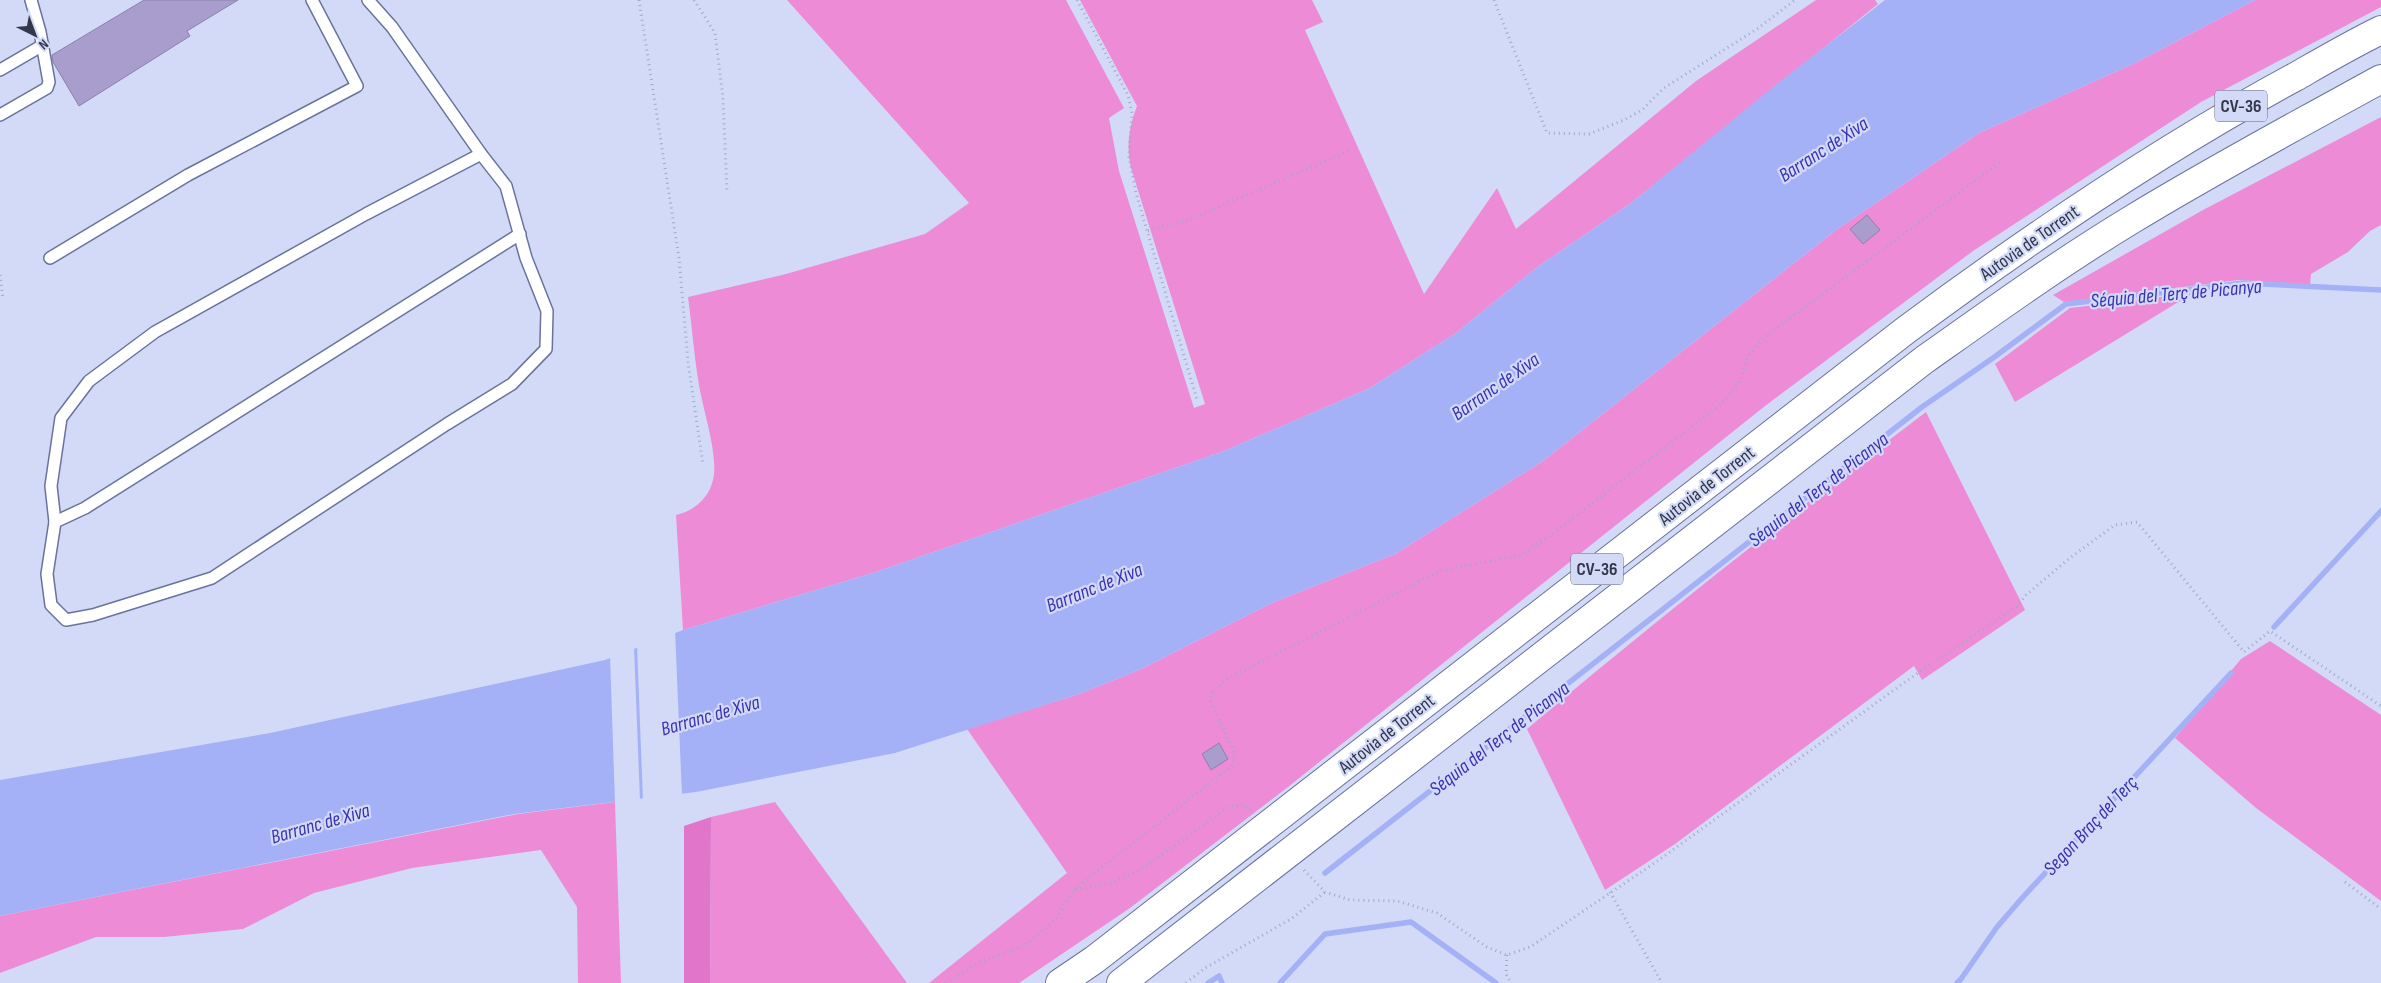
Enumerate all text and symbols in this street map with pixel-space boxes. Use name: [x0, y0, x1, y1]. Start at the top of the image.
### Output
north arrow: [10, 10, 60, 60]
text: N: [35, 35, 52, 53]
road number: CV-36: [2215, 90, 2267, 122]
water label: Barranc de Xiva: [1774, 112, 1873, 188]
street label: Autovia de Torrent: [1975, 200, 2084, 286]
water label: Séquia del Terç de Picanya: [2090, 275, 2263, 313]
water label: Barranc de Xiva: [1447, 348, 1544, 426]
water label: Séquia del Terç de Picanya: [1744, 427, 1894, 552]
street label: Autovia de Torrent: [1653, 441, 1760, 532]
road number: CV-36: [1571, 554, 1623, 584]
water label: Barranc de Xiva: [1043, 558, 1146, 618]
water label: Séquia del Terç de Picanya: [1425, 676, 1575, 801]
street label: Autovia de Torrent: [1333, 689, 1440, 780]
water label: Barranc de Xiva: [658, 690, 762, 742]
water label: Segon Braç del Terç: [2038, 771, 2143, 880]
water label: Barranc de Xiva: [268, 798, 372, 850]

